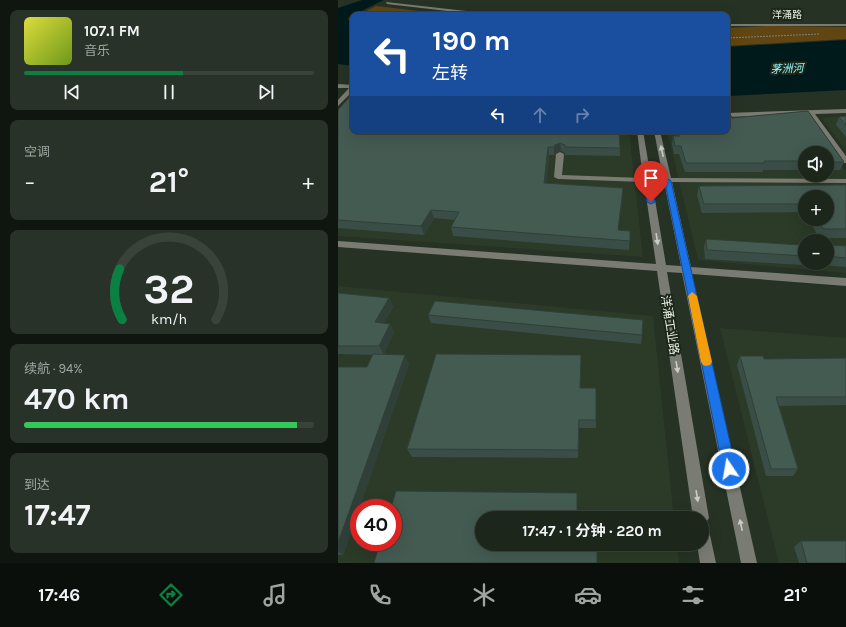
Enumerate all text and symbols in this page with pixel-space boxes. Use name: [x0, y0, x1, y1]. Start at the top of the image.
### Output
street label: 洋涌路: [772, 9, 802, 21]
text: 107.1 FM: [84, 22, 140, 40]
text: 190 m: [432, 24, 510, 57]
icon: left: [366, 28, 418, 80]
text: 音乐: [84, 43, 110, 58]
text: 左转: [432, 62, 468, 84]
water label: 茅洲河: [770, 62, 806, 76]
icon: previous: [61, 81, 83, 103]
icon: pause: [158, 81, 180, 103]
icon: next: [255, 81, 277, 103]
icon: left: [487, 104, 509, 126]
icon: ahead: [529, 104, 551, 126]
icon: right: [571, 104, 593, 126]
text: 空调: [24, 144, 50, 159]
one-way arrow: [658, 145, 664, 157]
map controls: [798, 146, 834, 270]
button: sound: [798, 146, 834, 182]
pin: [634, 161, 668, 202]
text: 21°: [149, 164, 189, 200]
icon: arrive: [640, 167, 662, 189]
text: −: [24, 169, 36, 195]
text: +: [302, 169, 314, 195]
button: +: [798, 190, 834, 226]
one-way arrow: [654, 233, 660, 245]
button: −: [798, 234, 834, 270]
text: 32: [143, 264, 195, 312]
street label: 洋涌工业路: [658, 294, 682, 356]
text: km/h: [151, 310, 187, 327]
text: 续航 · 94%: [24, 361, 83, 376]
one-way arrow: [674, 361, 680, 373]
text: 470 km: [24, 381, 130, 417]
position arrow: [708, 448, 750, 490]
text: 到达: [24, 477, 50, 492]
one-way arrow: [694, 489, 700, 502]
text: 17:47: [24, 497, 90, 533]
speed limit sign: 40: [350, 499, 402, 551]
one-way arrow: [737, 519, 743, 531]
text: 17:47 · 1 分钟 · 220 m: [522, 522, 662, 540]
icon: directions: [157, 581, 185, 609]
icon: music: [261, 581, 289, 609]
icon: phone: [366, 581, 394, 609]
icon: climate: [470, 581, 498, 609]
icon: car: [574, 581, 602, 609]
icon: filters: [679, 581, 707, 609]
text: 17:46: [38, 584, 80, 606]
text: 21°: [783, 584, 808, 606]

